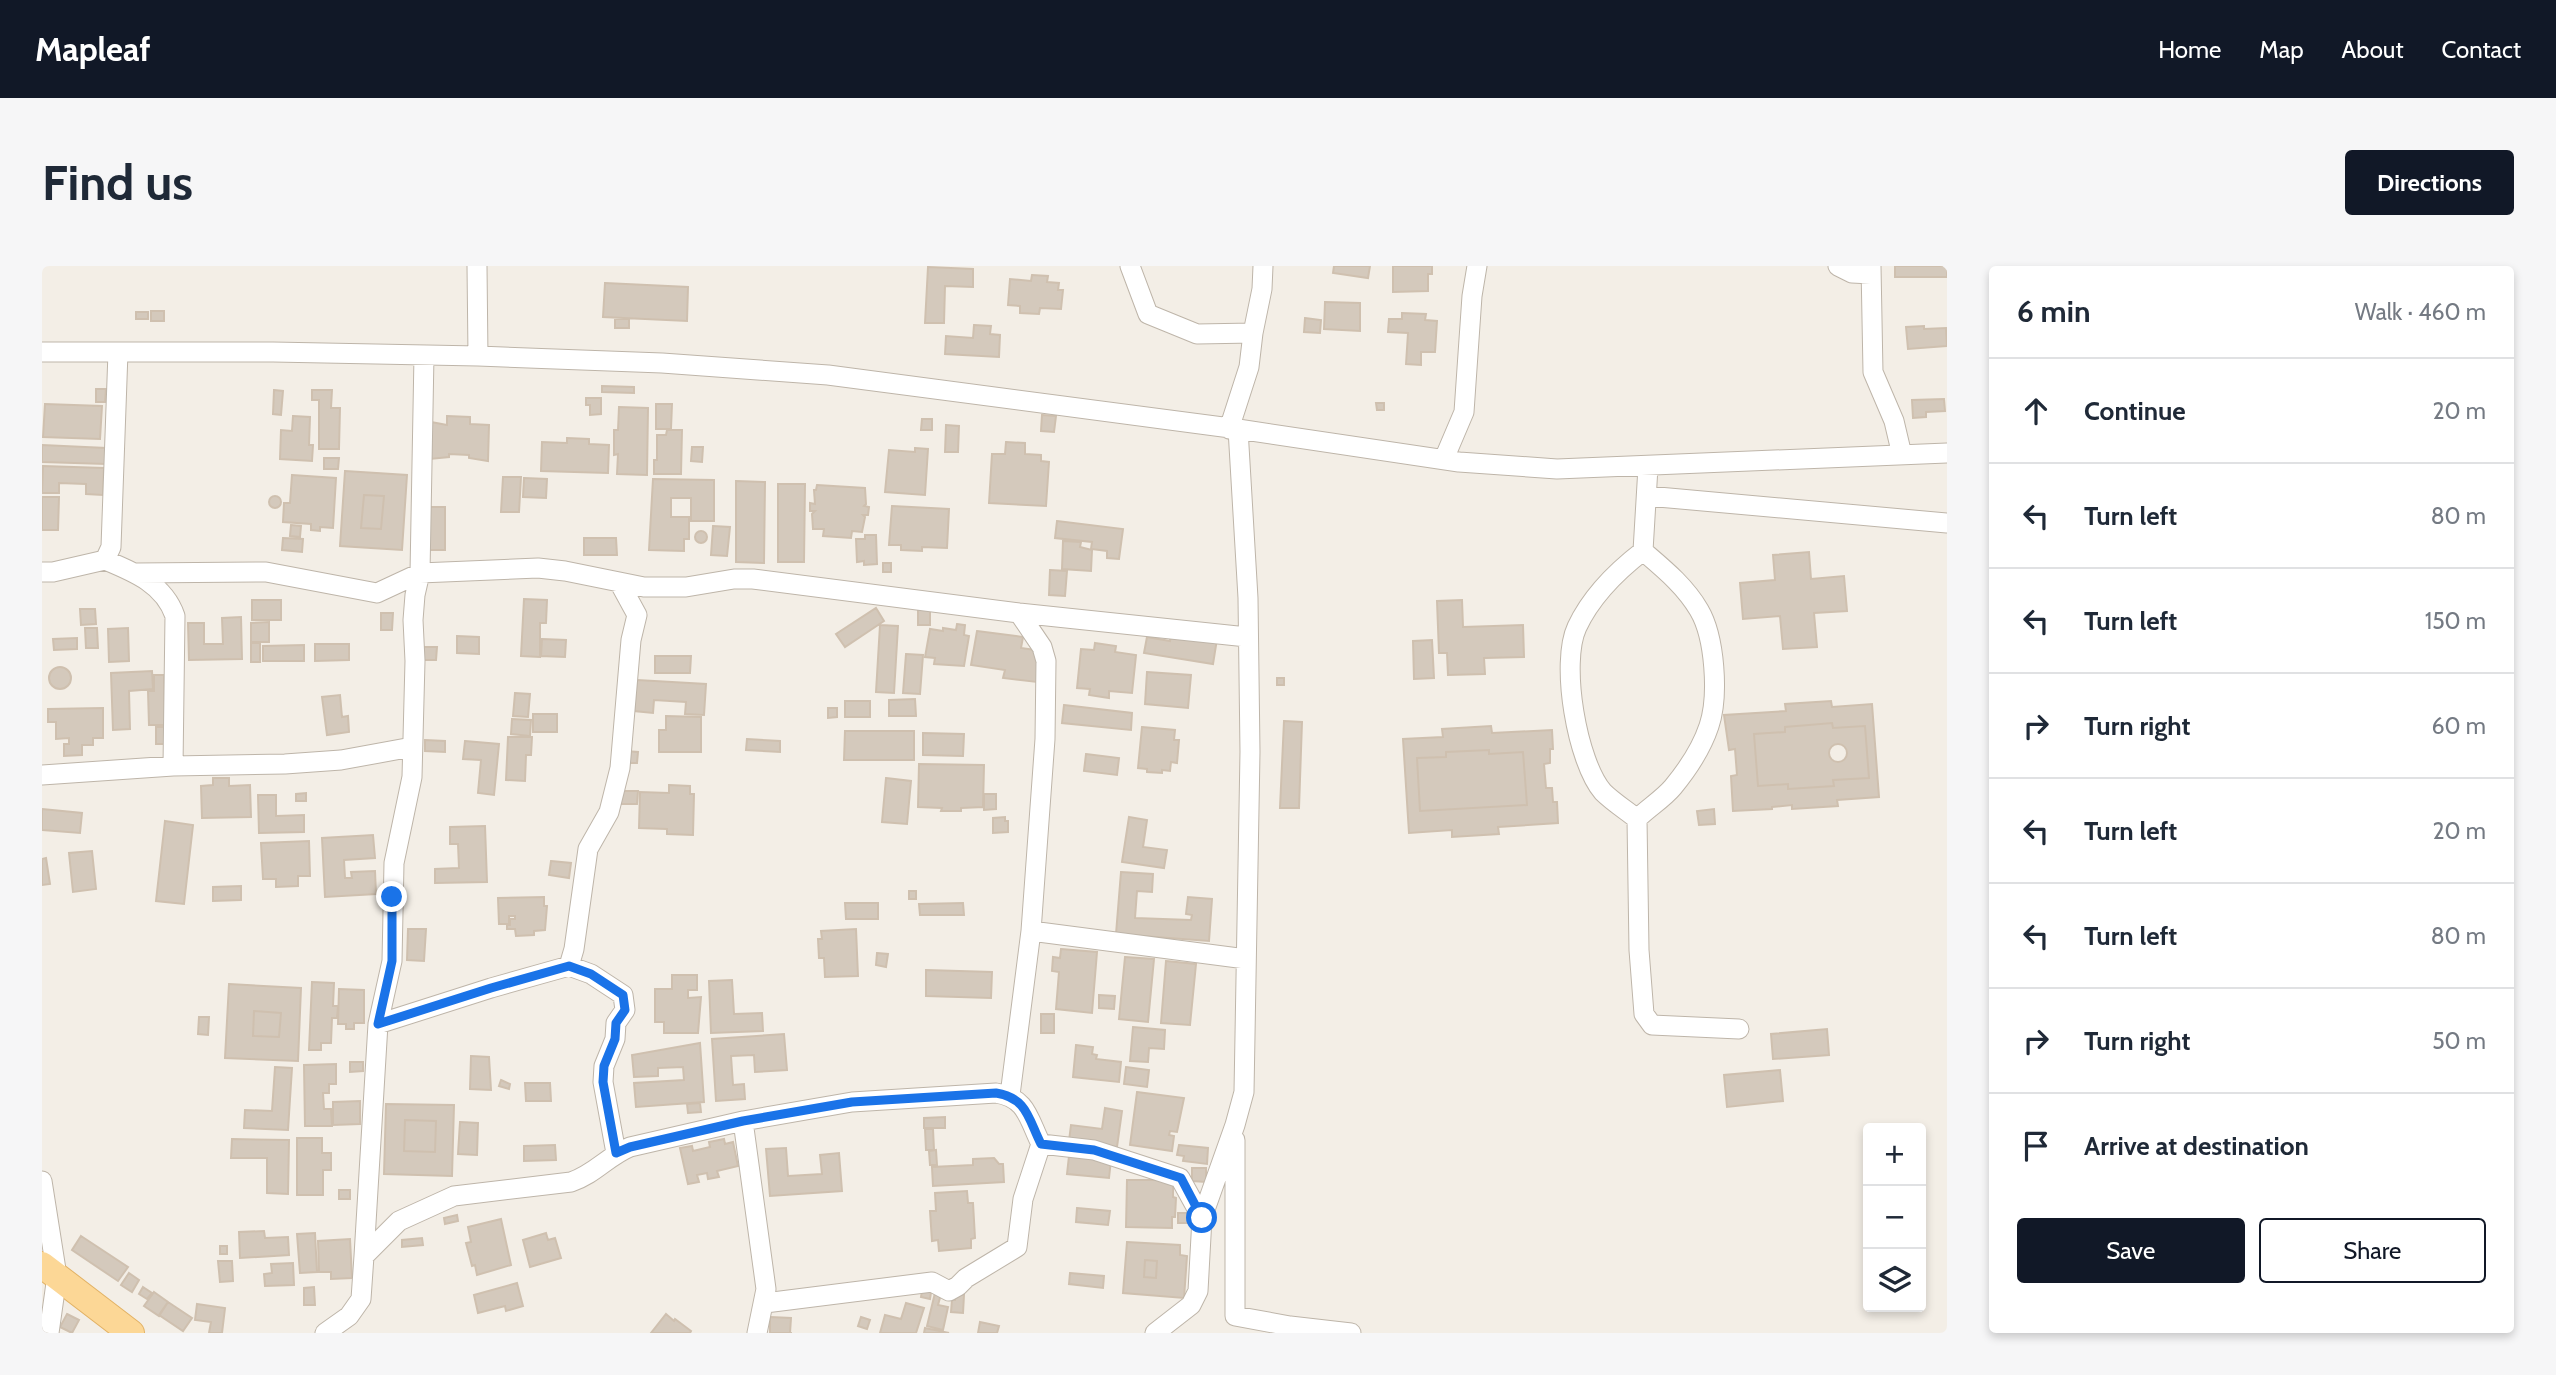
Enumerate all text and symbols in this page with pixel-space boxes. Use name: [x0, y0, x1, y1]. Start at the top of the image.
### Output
text: Mapleaf: [35, 29, 151, 69]
text: Home: [2158, 35, 2221, 64]
text: Map: [2259, 35, 2304, 64]
text: About: [2342, 35, 2404, 64]
text: Contact: [2442, 35, 2521, 64]
button: Directions: [2345, 150, 2514, 215]
text: Find us: [42, 153, 193, 212]
text: 6 min: [2017, 293, 2090, 330]
text: Walk · 460 m: [2355, 298, 2486, 326]
icon: ahead: [2017, 392, 2055, 430]
text: Continue: [2084, 395, 2186, 427]
text: 20 m: [2433, 397, 2486, 425]
icon: left: [2017, 497, 2055, 535]
text: Turn left: [2084, 500, 2177, 532]
text: 80 m: [2431, 502, 2486, 530]
icon: left: [2017, 602, 2055, 640]
text: Turn left: [2084, 605, 2177, 637]
text: 150 m: [2425, 607, 2486, 635]
icon: right: [2017, 707, 2055, 745]
text: Turn right: [2084, 710, 2190, 742]
text: 60 m: [2432, 712, 2486, 740]
icon: left: [2017, 812, 2055, 850]
text: Turn left: [2084, 815, 2177, 847]
text: 20 m: [2433, 817, 2486, 845]
route end: [376, 881, 407, 912]
icon: left: [2017, 917, 2055, 955]
text: Turn left: [2084, 920, 2177, 952]
text: 80 m: [2431, 922, 2486, 950]
icon: right: [2017, 1022, 2055, 1060]
text: Turn right: [2084, 1025, 2190, 1057]
text: 50 m: [2432, 1027, 2486, 1055]
map controls: [1863, 1123, 1926, 1312]
button: +: [1863, 1123, 1926, 1186]
icon: arrive: [2017, 1127, 2055, 1165]
text: Arrive at destination: [2084, 1130, 2309, 1162]
button: −: [1863, 1186, 1926, 1249]
route start: [1186, 1202, 1217, 1233]
button: Save: [2017, 1218, 2245, 1283]
button: Share: [2259, 1218, 2486, 1283]
button: layers: [1863, 1249, 1926, 1312]

